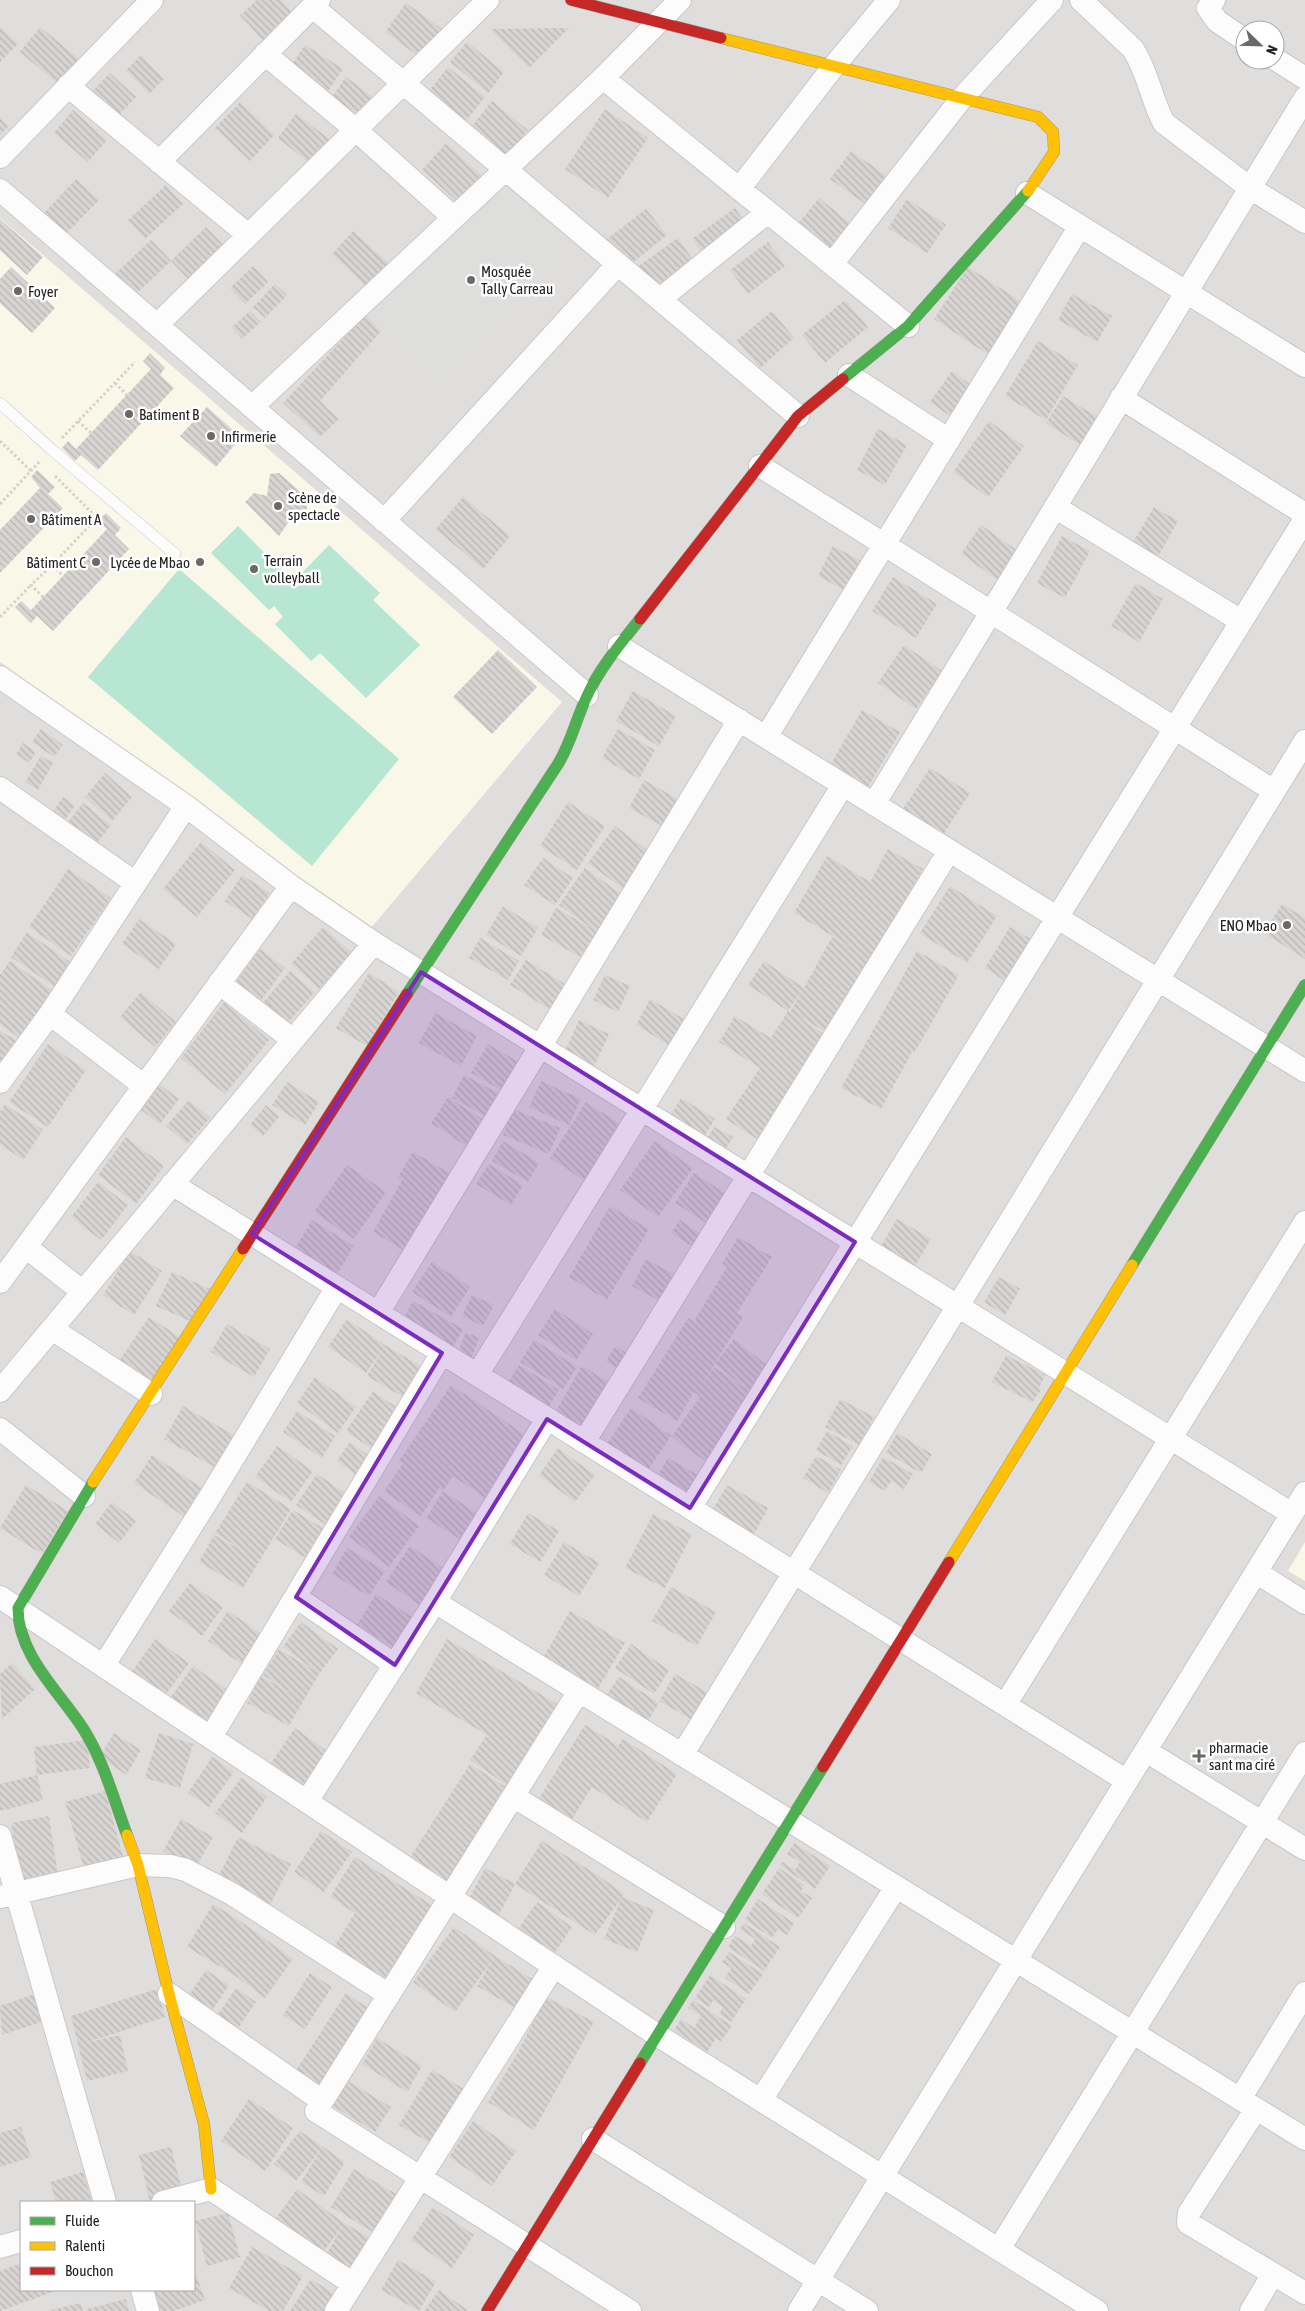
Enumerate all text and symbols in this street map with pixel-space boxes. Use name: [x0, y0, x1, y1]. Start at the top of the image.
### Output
north arrow: [1235, 20, 1285, 70]
text: N: [1263, 43, 1281, 57]
place label: Mosquée Tally Carreau: [481, 263, 553, 297]
marker: Mosquée Tally Carreau: [465, 274, 477, 286]
place label: Foyer: [28, 283, 58, 300]
marker: Foyer: [12, 285, 24, 297]
place label: Batiment B: [139, 406, 199, 423]
marker: Batiment B: [123, 408, 135, 420]
place label: Infirmerie: [221, 428, 277, 445]
marker: Infirmerie: [205, 430, 217, 442]
place label: Scène de spectacle: [288, 489, 340, 523]
marker: Scène de spectacle: [272, 500, 284, 512]
place label: Bâtiment A: [41, 511, 102, 528]
marker: Bâtiment A: [25, 513, 37, 525]
place label: Terrain volleyball: [264, 552, 320, 586]
place label: Bâtiment C: [26, 554, 86, 571]
place label: Lycée de Mbao: [110, 554, 190, 571]
marker: Bâtiment C: [90, 556, 102, 568]
marker: Lycée de Mbao: [194, 556, 206, 568]
marker: Terrain volleyball: [248, 563, 260, 575]
place label: ENO Mbao: [1220, 917, 1277, 934]
marker: ENO Mbao: [1281, 919, 1293, 931]
place label: pharmacie sant ma ciré: [1209, 1739, 1275, 1773]
marker: pharmacie sant ma ciré: [1193, 1750, 1205, 1762]
legend: [20, 2201, 195, 2291]
text: Fluide: [65, 2212, 100, 2229]
text: Ralenti: [65, 2237, 105, 2254]
text: Bouchon: [65, 2262, 114, 2279]

